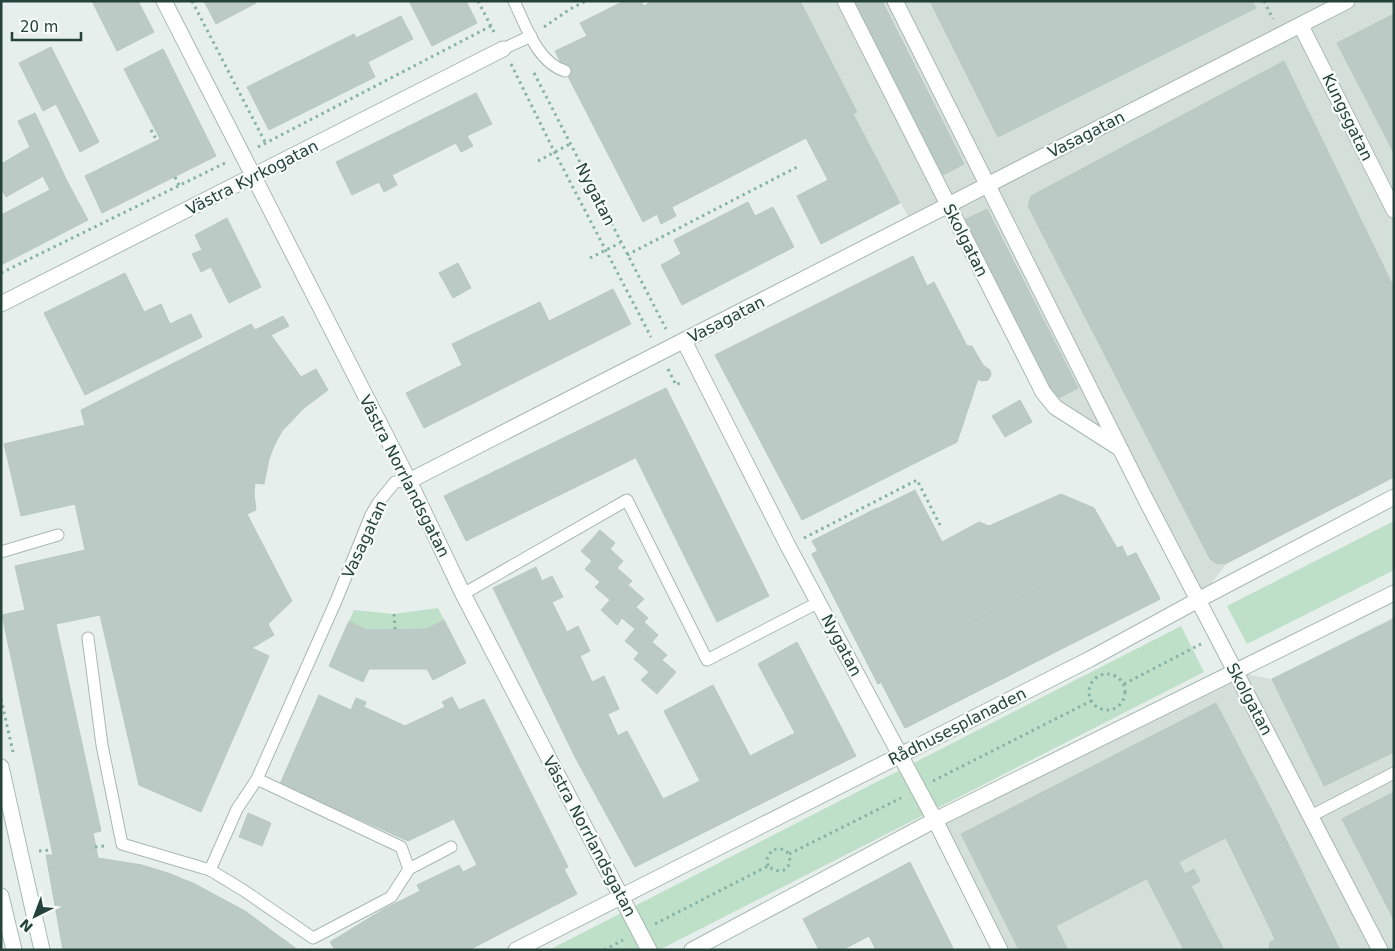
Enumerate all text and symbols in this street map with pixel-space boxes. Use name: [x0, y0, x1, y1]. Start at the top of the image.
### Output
scale bar: [12, 10, 81, 42]
text: 20 m: [20, 18, 58, 36]
street label: Kungsgatan: [1318, 71, 1377, 164]
street label: Vasagatan: [1045, 107, 1128, 162]
street label: Västra Kyrkogatan: [183, 136, 321, 219]
street label: Nygatan: [572, 160, 619, 229]
street label: Skolgatan: [939, 201, 992, 280]
street label: Vasagatan: [685, 292, 768, 347]
street label: Västra Norrlandsgatan: [355, 392, 454, 560]
street label: Vasagatan: [338, 497, 391, 581]
street label: Nygatan: [817, 611, 866, 680]
street label: Skolgatan: [1223, 660, 1277, 739]
street label: Rådhusesplanaden: [885, 683, 1029, 769]
street label: Västra Norrlandsgatan: [539, 753, 640, 920]
north arrow: [10, 891, 60, 941]
text: N: [17, 916, 36, 936]

